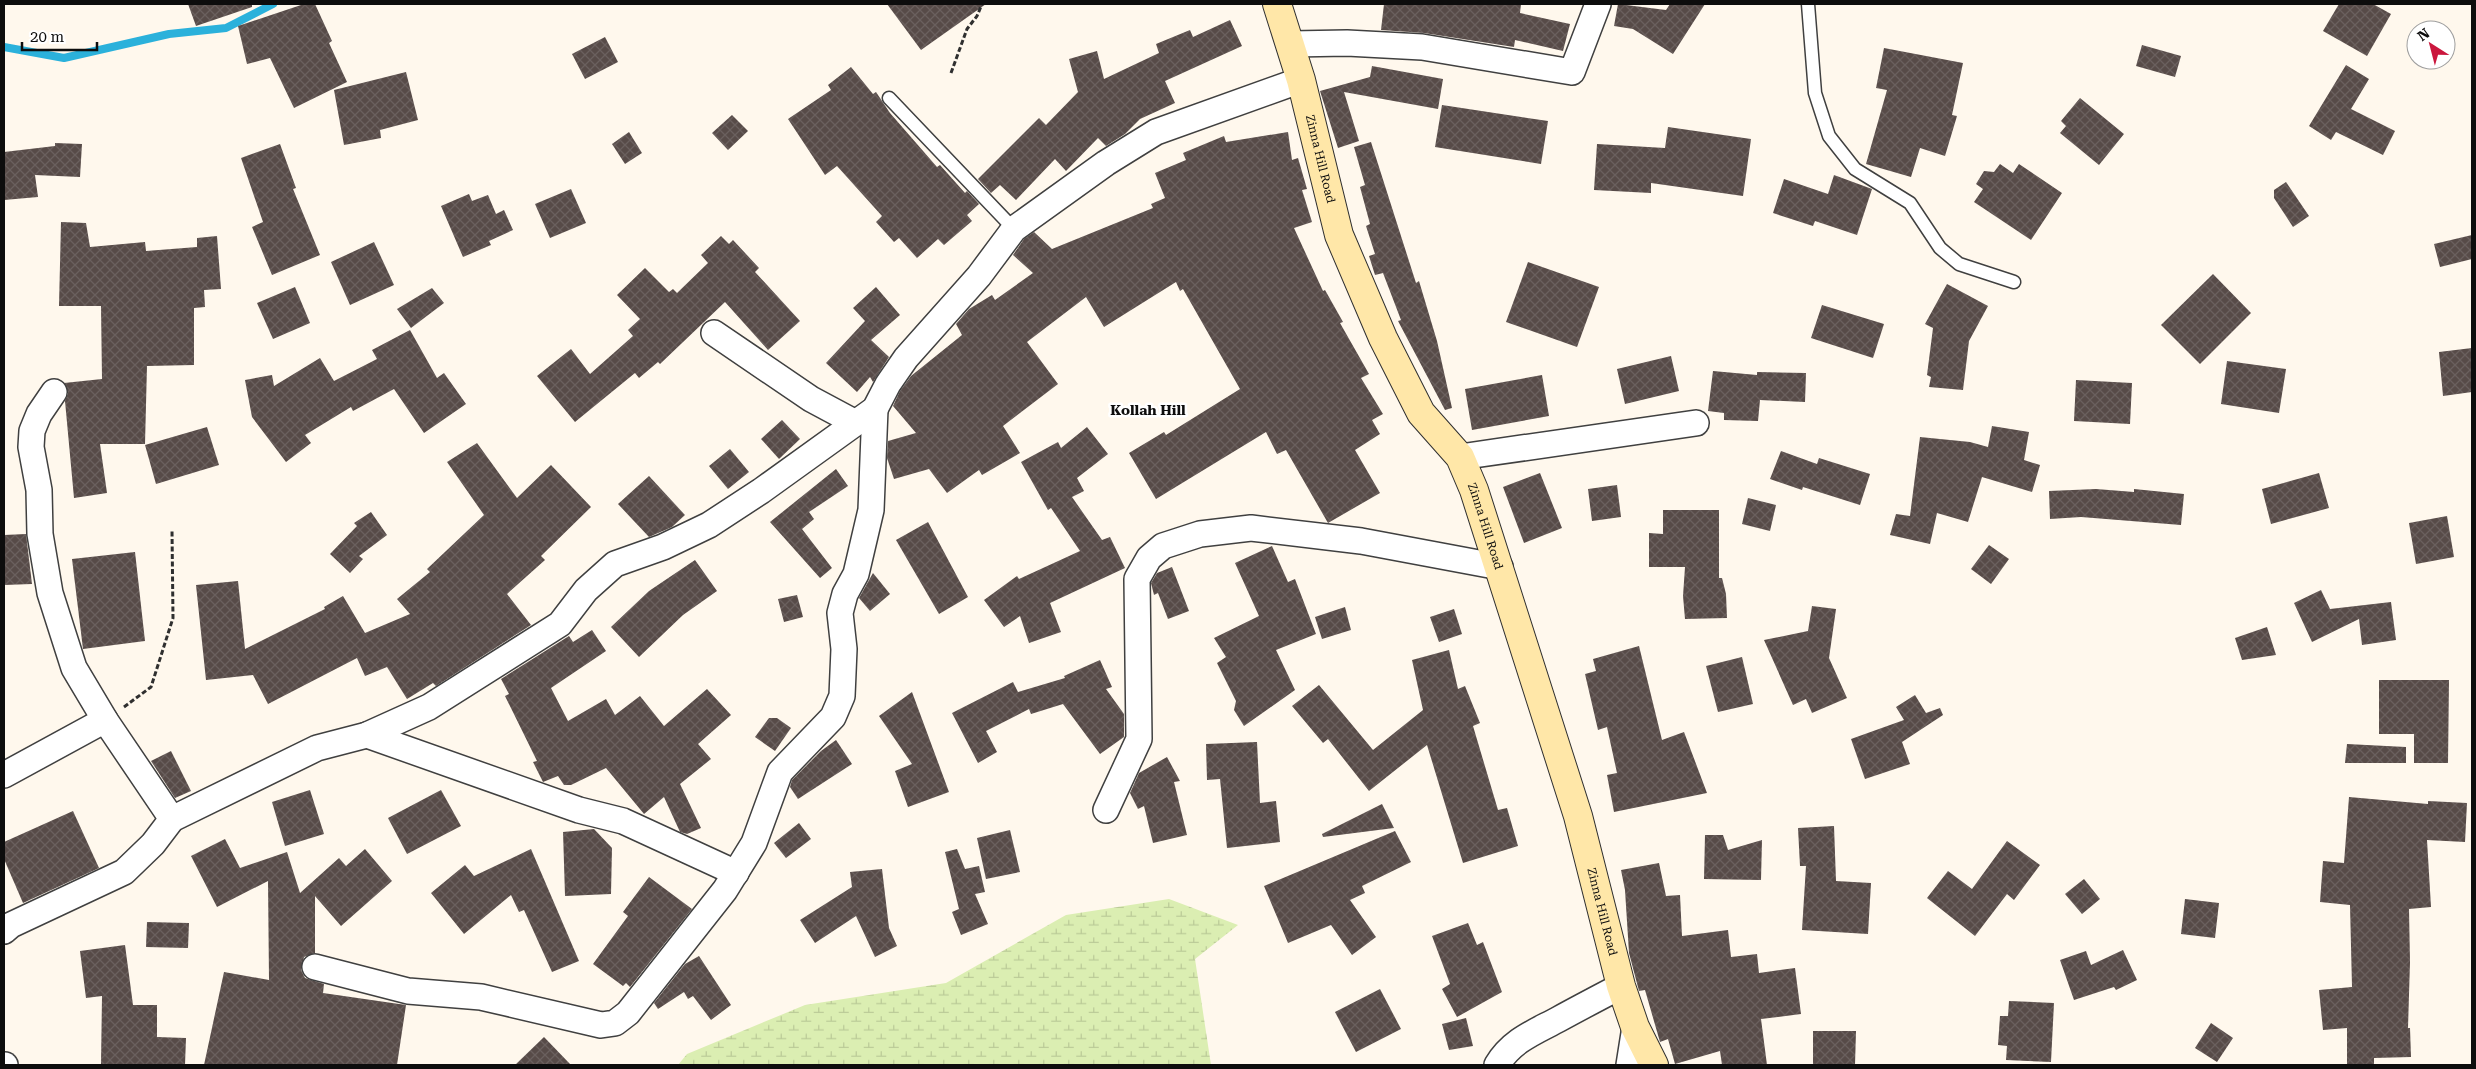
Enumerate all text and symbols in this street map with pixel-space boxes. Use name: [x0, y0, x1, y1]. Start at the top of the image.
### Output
scale bar: [22, 20, 98, 52]
north arrow: [2406, 20, 2456, 70]
text: N: [2414, 25, 2433, 44]
text: 20 m: [30, 28, 65, 46]
street label: Zinna Hill Road: [1303, 113, 1338, 205]
district label: Kollah Hill: [1110, 402, 1186, 418]
street label: Zinna Hill Road: [1465, 481, 1506, 572]
street label: Zinna Hill Road: [1584, 866, 1620, 958]

